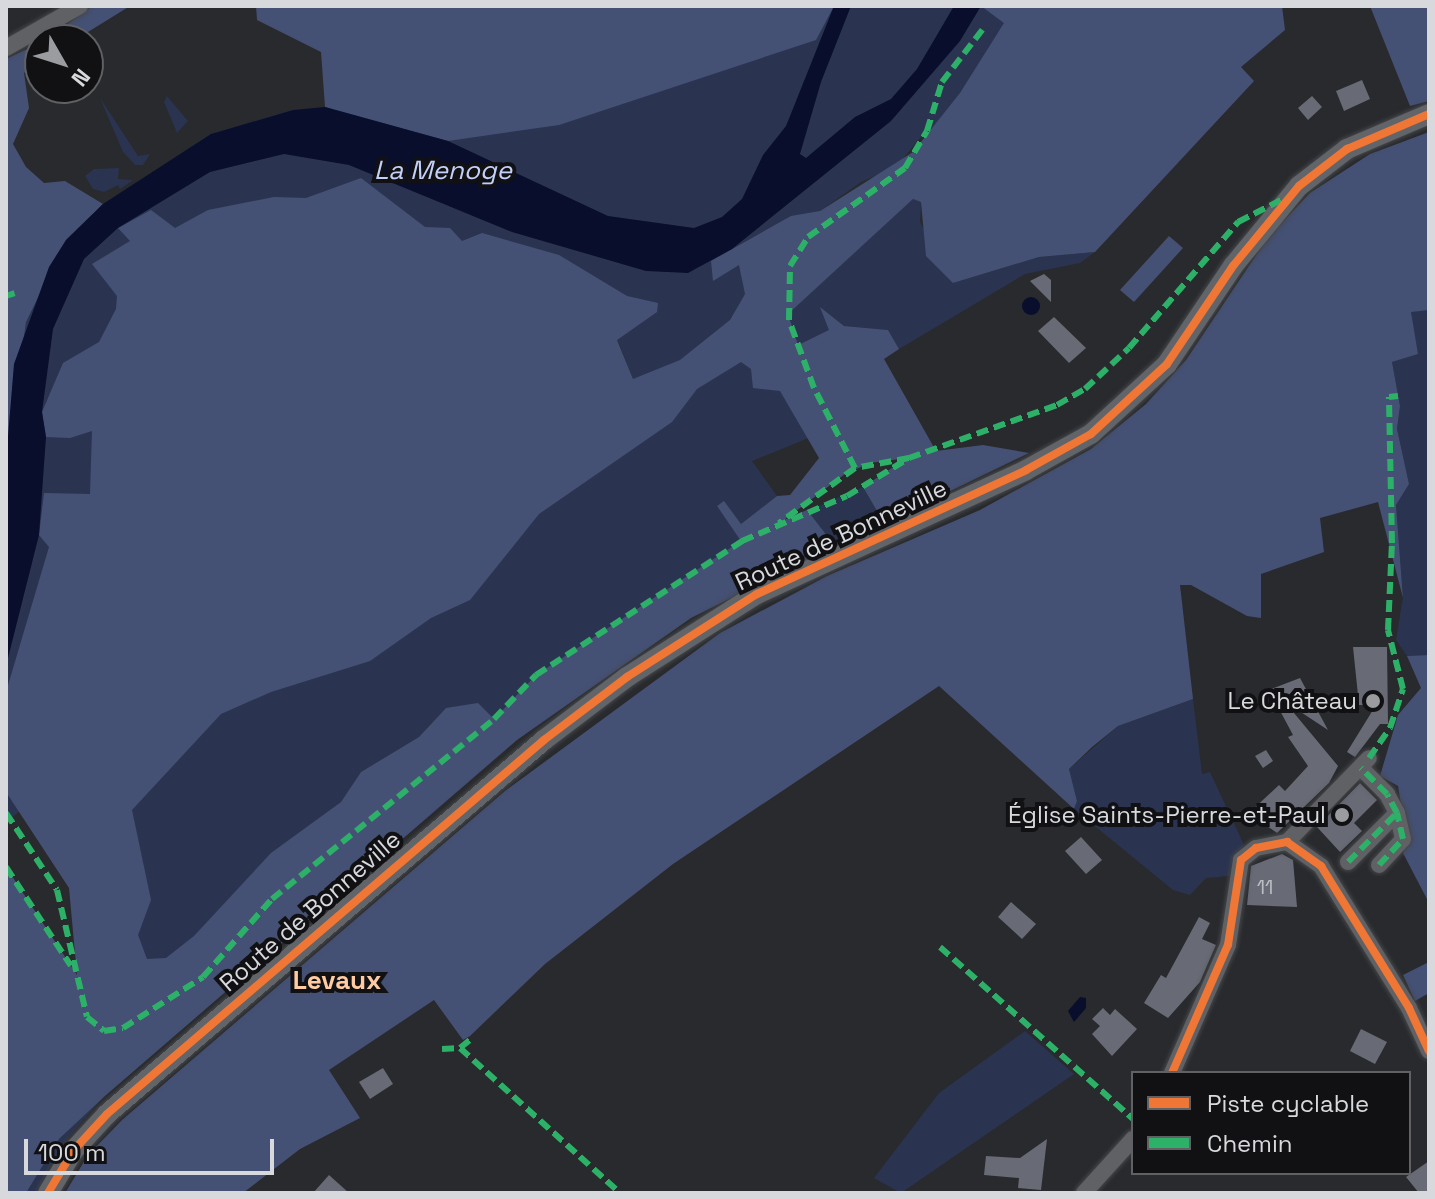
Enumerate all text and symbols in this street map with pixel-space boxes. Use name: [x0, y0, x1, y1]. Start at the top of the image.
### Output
north arrow: [24, 24, 104, 104]
text: N: [66, 63, 97, 92]
water label: La Menoge: [374, 155, 512, 187]
street label: Route de Bonneville: [731, 473, 951, 597]
place label: Le Château: [1227, 687, 1357, 715]
marker: Le Château: [1364, 692, 1382, 710]
place label: Église Saints-Pierre-et-Paul: [1008, 801, 1326, 829]
marker: Église Saints-Pierre-et-Paul: [1333, 806, 1351, 824]
street label: Route de Bonneville: [214, 825, 406, 997]
house number: 11: [1257, 875, 1273, 899]
district label: Levaux: [293, 965, 381, 997]
legend: [1131, 1071, 1411, 1175]
text: Piste cyclable: [1207, 1088, 1369, 1119]
scale bar: [28, 1123, 278, 1173]
text: Chemin: [1207, 1128, 1293, 1159]
text: 100 m: [38, 1137, 106, 1168]

